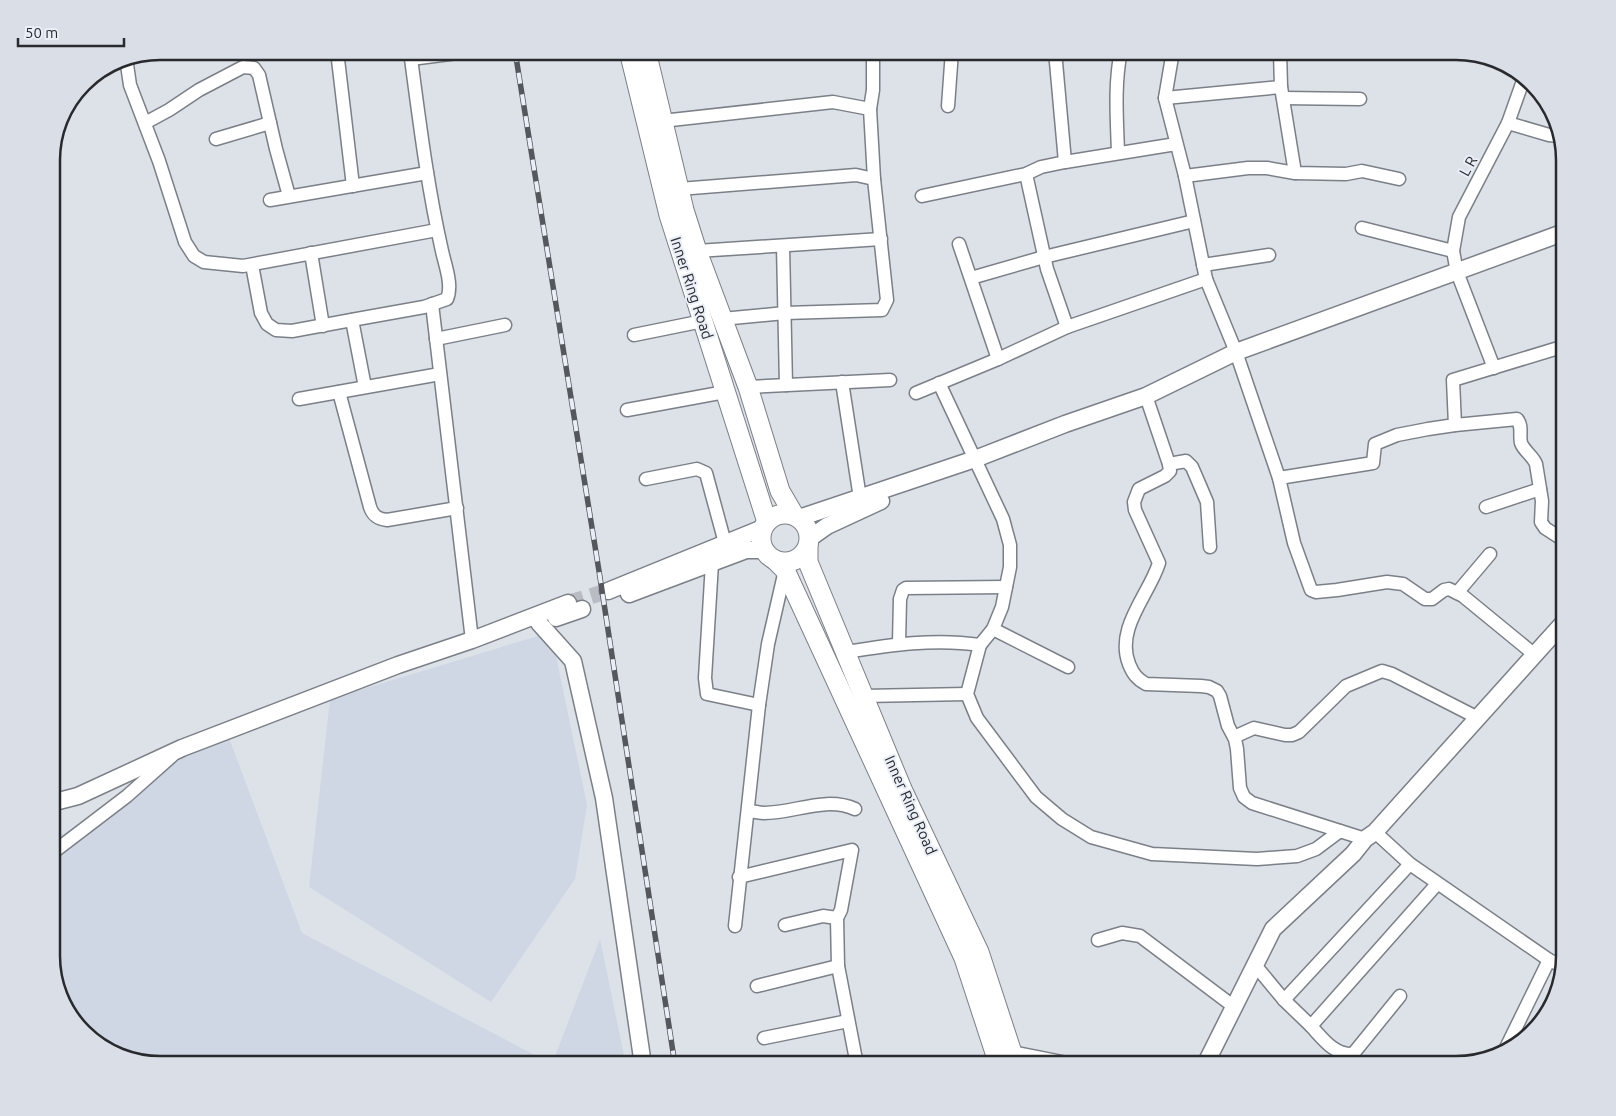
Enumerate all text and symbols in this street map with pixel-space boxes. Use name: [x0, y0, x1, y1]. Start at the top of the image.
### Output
scale bar: [18, 15, 124, 47]
text: 50 m: [25, 24, 58, 41]
street label: L R: [1456, 153, 1480, 179]
street label: Inner Ring Road: [667, 235, 717, 341]
street label: Inner Ring Road: [882, 753, 940, 857]

